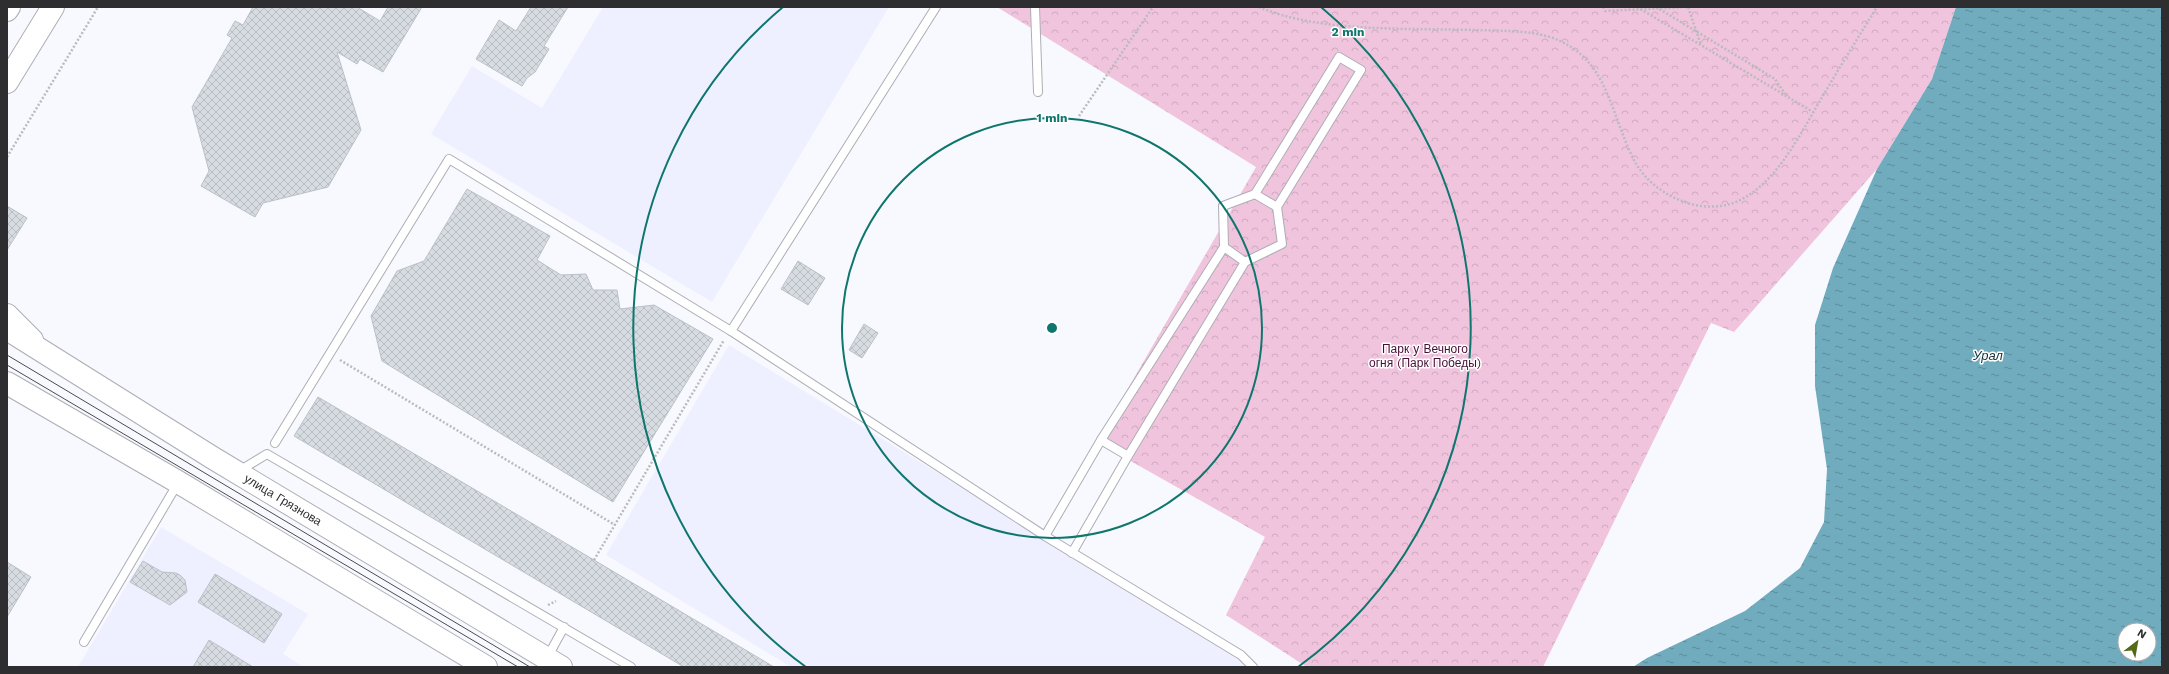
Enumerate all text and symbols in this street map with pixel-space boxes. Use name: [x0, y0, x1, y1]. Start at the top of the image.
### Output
text: 2 min: [1332, 25, 1364, 39]
text: 1 min: [1037, 111, 1067, 125]
centre of rings: [1045, 321, 1059, 335]
park label: Парк у Вечного огня (Парк Победы): [1369, 342, 1481, 370]
water label: Урал: [1972, 348, 2004, 363]
street label: улица Грязнова: [242, 471, 324, 529]
north arrow: [2117, 622, 2157, 662]
text: N: [2135, 626, 2149, 642]

